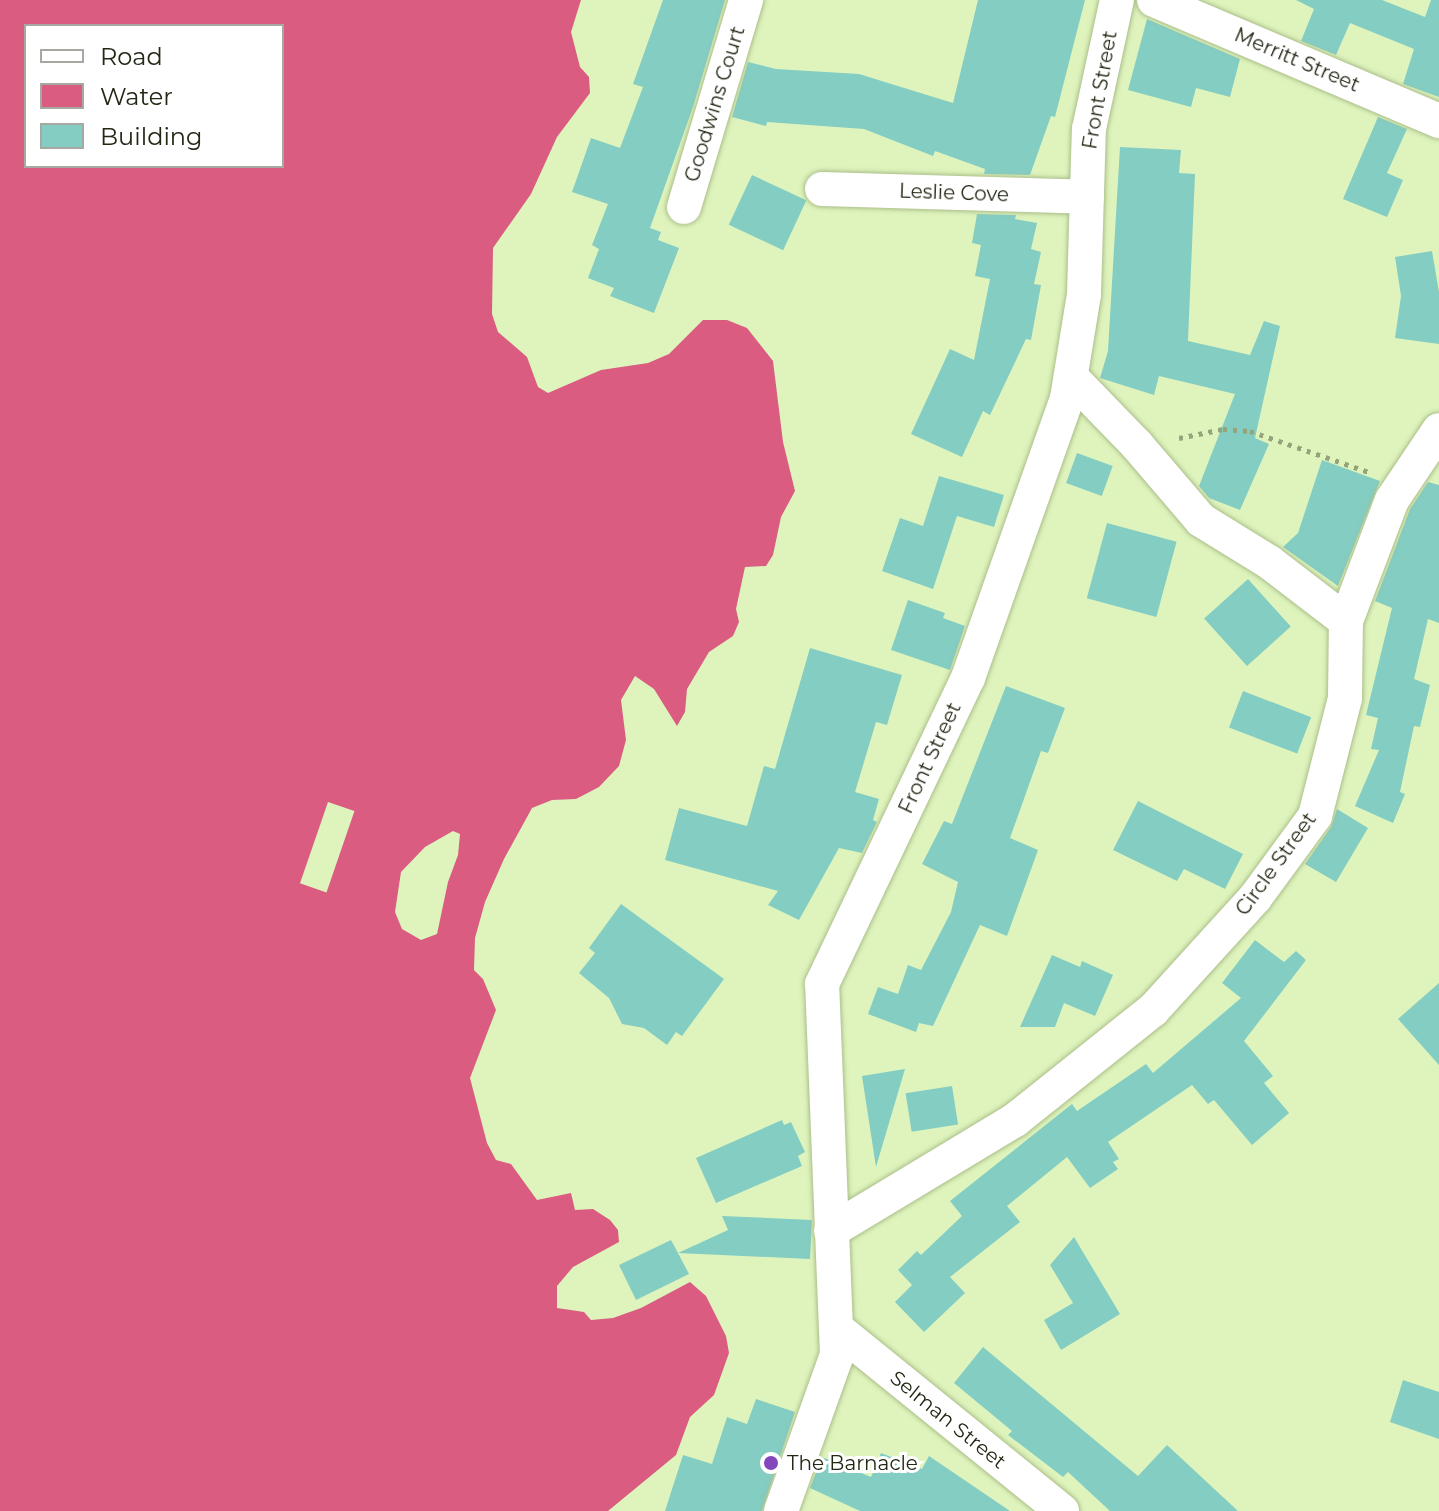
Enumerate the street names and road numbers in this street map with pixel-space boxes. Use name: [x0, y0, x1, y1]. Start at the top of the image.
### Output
street label: Goodwins Court: [680, 23, 750, 185]
street label: Merritt Street: [1231, 23, 1363, 97]
street label: Front Street: [1078, 29, 1122, 151]
street label: Leslie Cove: [899, 179, 1009, 207]
street label: Front Street: [894, 698, 966, 818]
street label: Circle Street: [1231, 808, 1321, 920]
street label: Selman Street: [885, 1366, 1011, 1474]

